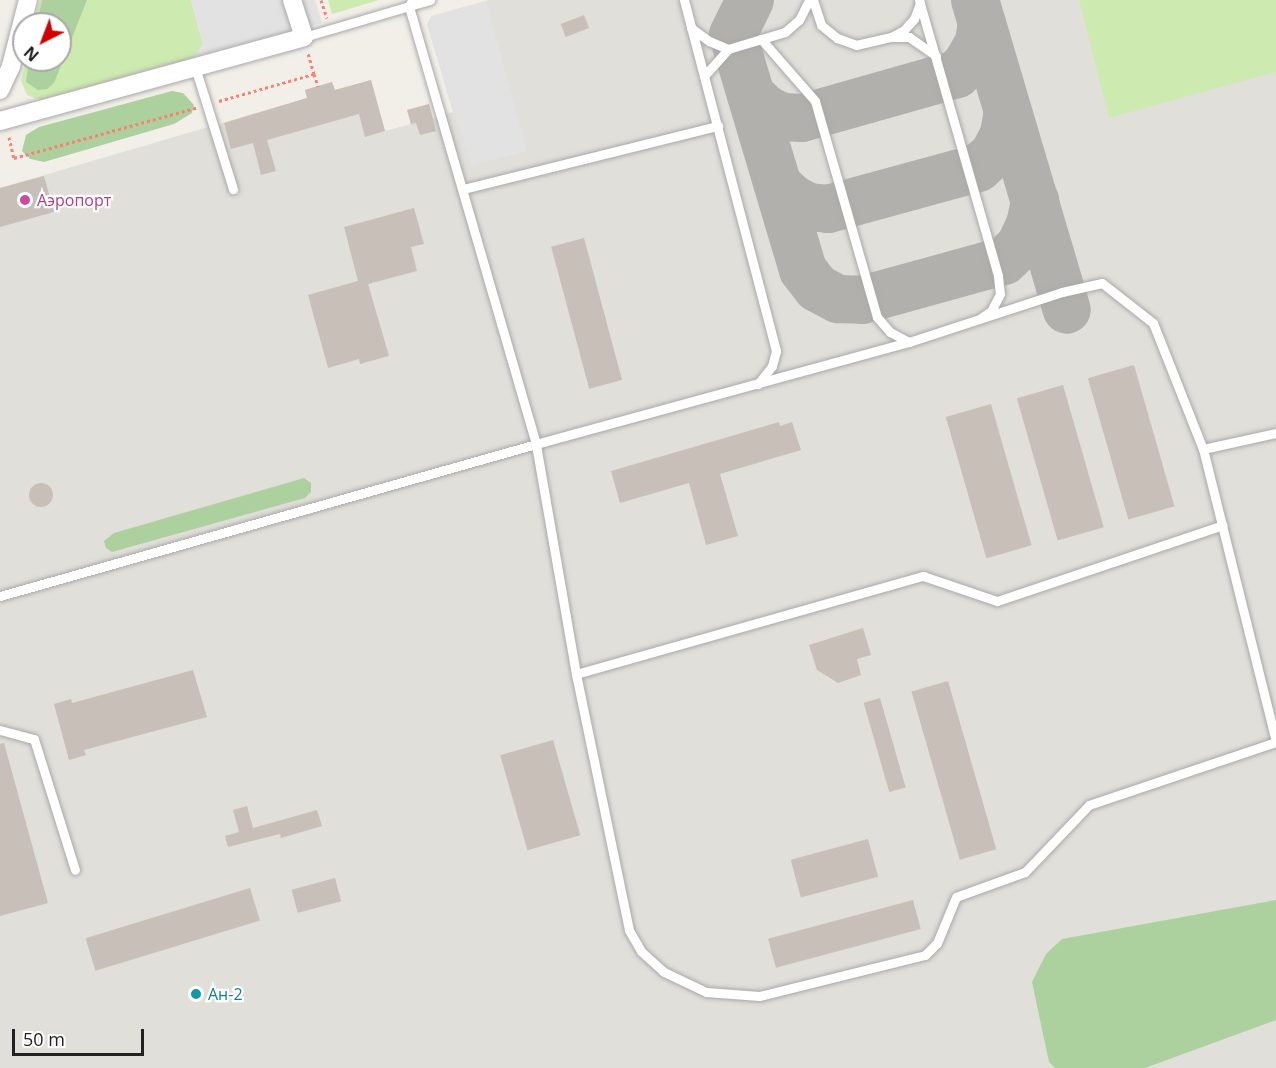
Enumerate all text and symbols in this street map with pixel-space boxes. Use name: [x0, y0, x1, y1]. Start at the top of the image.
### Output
north arrow: [12, 12, 72, 72]
text: N: [19, 41, 43, 66]
place label: Аэропорт: [37, 190, 111, 210]
marker: Аэропорт: [18, 193, 32, 207]
place label: Ан-2: [208, 984, 243, 1004]
marker: Ан-2: [189, 987, 203, 1001]
scale bar: [15, 1017, 147, 1055]
text: 50 m: [23, 1027, 65, 1051]

